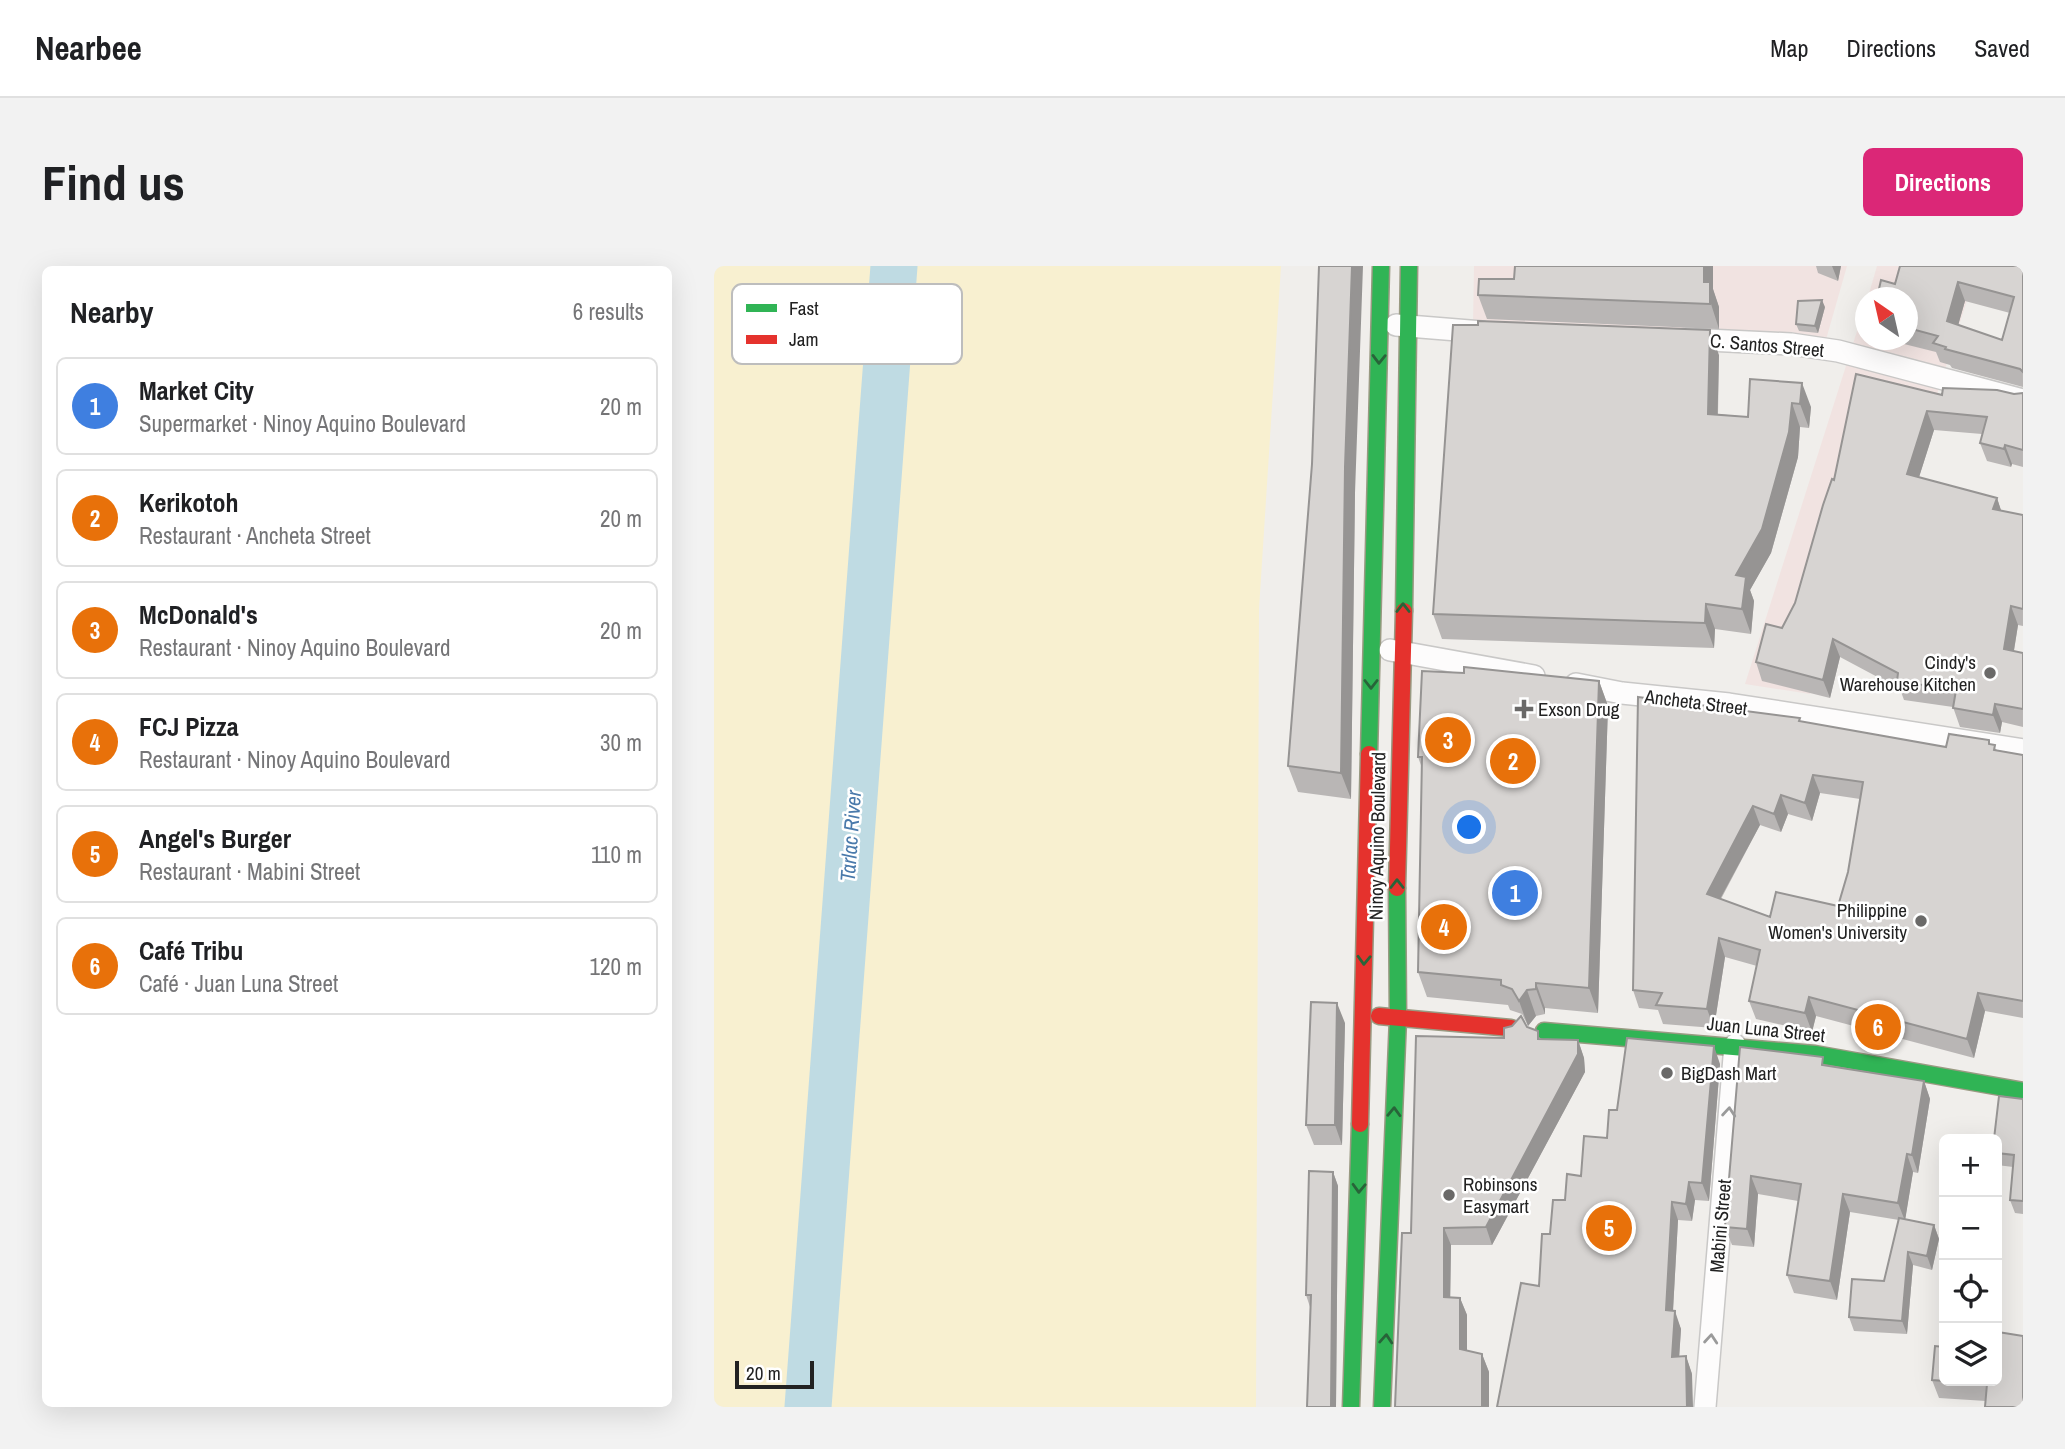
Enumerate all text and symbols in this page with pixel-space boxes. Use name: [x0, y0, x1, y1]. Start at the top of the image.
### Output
text: Nearbee: [35, 26, 142, 70]
text: Map: [1770, 32, 1808, 64]
text: Directions: [1846, 32, 1936, 64]
text: Saved: [1974, 32, 2030, 64]
button: Directions: [1863, 148, 2023, 216]
text: Find us: [42, 149, 185, 215]
legend: [732, 284, 962, 364]
north arrow: [1855, 287, 1918, 350]
text: Nearby: [70, 292, 153, 332]
text: Fast: [789, 295, 819, 321]
text: 6 results: [573, 296, 644, 327]
text: Jam: [789, 326, 818, 352]
street label: C. Santos Street: [1709, 327, 1826, 363]
one-way arrow: [1371, 354, 1387, 364]
text: Market City: [139, 373, 254, 408]
text: 1: [90, 391, 100, 422]
text: 20 m: [600, 391, 642, 422]
text: Supermarket · Ninoy Aquino Boulevard: [139, 408, 466, 439]
text: Kerikotoh: [139, 485, 239, 520]
text: 2: [90, 503, 100, 534]
text: 20 m: [600, 503, 642, 534]
text: Restaurant · Ancheta Street: [139, 520, 371, 551]
text: McDonald's: [139, 597, 258, 632]
one-way arrow: [1395, 602, 1411, 612]
text: 3: [90, 615, 100, 646]
text: 20 m: [600, 615, 642, 646]
text: Restaurant · Ninoy Aquino Boulevard: [139, 632, 450, 663]
place label: Cindy's Warehouse Kitchen: [1840, 649, 1976, 697]
marker: Cindy's Warehouse Kitchen: [1982, 665, 1998, 681]
one-way arrow: [1363, 679, 1379, 690]
street label: Ancheta Street: [1642, 683, 1749, 721]
place label: Exson Drug: [1538, 696, 1620, 722]
marker: Exson Drug: [1516, 701, 1532, 717]
text: FCJ Pizza: [139, 709, 239, 744]
pin: 3: [1425, 714, 1471, 766]
text: 4: [90, 727, 100, 758]
text: 30 m: [600, 727, 642, 758]
pin: 2: [1490, 735, 1536, 787]
text: Restaurant · Ninoy Aquino Boulevard: [139, 744, 450, 775]
street label: Ninoy Aquino Boulevard: [1363, 752, 1391, 920]
water label: Tarlac River: [833, 788, 868, 883]
your location: [1452, 810, 1486, 844]
text: Angel's Burger: [139, 821, 291, 856]
text: 5: [90, 839, 100, 870]
text: 110 m: [591, 839, 642, 870]
text: Restaurant · Mabini Street: [139, 856, 360, 887]
pin: 1: [1492, 867, 1538, 919]
one-way arrow: [1389, 878, 1405, 889]
place label: Philippine Women's University: [1768, 897, 1907, 945]
pin: 4: [1421, 901, 1467, 953]
marker: Philippine Women's University: [1913, 913, 1929, 929]
text: Café Tribu: [139, 933, 243, 968]
text: 6: [90, 951, 100, 982]
text: 120 m: [590, 951, 642, 982]
one-way arrow: [1356, 955, 1371, 966]
text: Café · Juan Luna Street: [139, 968, 338, 999]
pin: 6: [1855, 1001, 1901, 1053]
street label: Juan Luna Street: [1706, 1010, 1827, 1048]
place label: BigDash Mart: [1681, 1060, 1777, 1086]
marker: BigDash Mart: [1659, 1065, 1675, 1081]
one-way arrow: [1387, 1106, 1402, 1117]
one-way arrow: [1721, 1106, 1736, 1117]
map controls: [1939, 1134, 2002, 1386]
button: +: [1939, 1134, 2002, 1197]
place label: Robinsons Easymart: [1463, 1171, 1538, 1219]
street label: Mabini Street: [1703, 1178, 1737, 1274]
one-way arrow: [1351, 1183, 1366, 1194]
marker: Robinsons Easymart: [1441, 1187, 1457, 1203]
button: −: [1939, 1197, 2002, 1260]
pin: 5: [1586, 1202, 1632, 1254]
button: locate: [1939, 1260, 2002, 1323]
button: layers: [1939, 1323, 2002, 1386]
one-way arrow: [1378, 1333, 1393, 1344]
one-way arrow: [1703, 1333, 1718, 1344]
scale bar: [735, 1358, 814, 1390]
text: 20 m: [746, 1360, 781, 1386]

